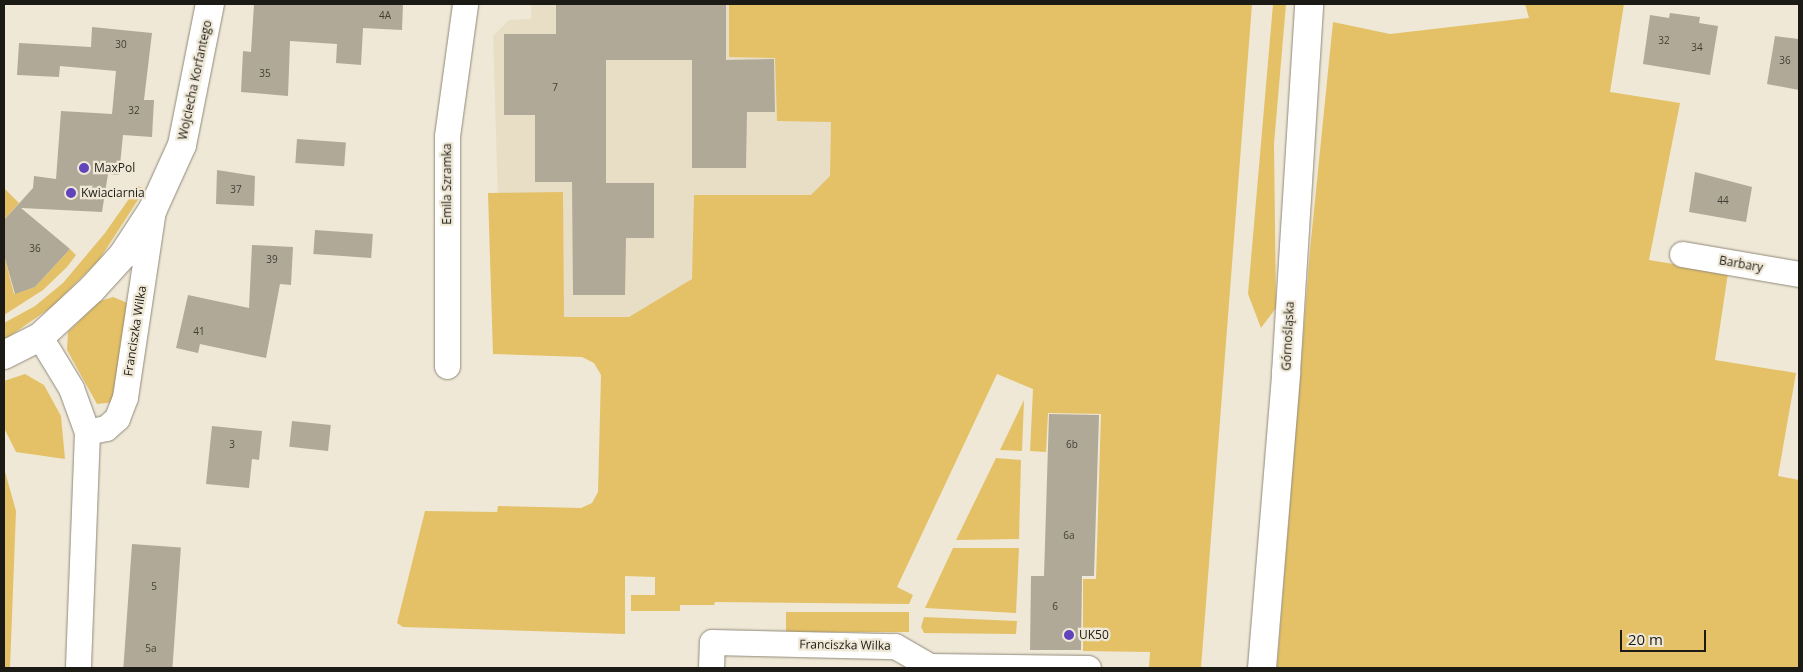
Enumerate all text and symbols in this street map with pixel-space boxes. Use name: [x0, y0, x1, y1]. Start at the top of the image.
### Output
house number: 4A: [379, 10, 391, 22]
street label: Wojciecha Korfantego: [175, 19, 215, 141]
house number: 32: [1658, 35, 1670, 47]
house number: 30: [115, 39, 127, 51]
house number: 34: [1691, 42, 1703, 54]
house number: 36: [1779, 55, 1791, 67]
house number: 35: [259, 68, 271, 80]
house number: 7: [552, 82, 558, 94]
house number: 32: [128, 105, 140, 117]
street label: Emila Szramka: [440, 143, 454, 225]
place label: MaxPol: [94, 161, 135, 175]
marker: MaxPol: [78, 162, 90, 174]
house number: 37: [230, 184, 242, 196]
place label: Kwiaciarnia: [81, 186, 145, 200]
marker: Kwiaciarnia: [65, 187, 77, 199]
house number: 44: [1717, 195, 1729, 207]
house number: 36: [29, 243, 41, 255]
street label: Barbary: [1718, 253, 1764, 275]
house number: 39: [266, 254, 278, 266]
street label: Franciszka Wilka: [121, 285, 149, 377]
street label: Górnośląska: [1279, 301, 1297, 371]
house number: 41: [193, 326, 205, 338]
house number: 3: [229, 439, 235, 451]
house number: 6b: [1066, 439, 1078, 451]
house number: 6a: [1063, 530, 1075, 542]
house number: 5: [151, 581, 157, 593]
house number: 6: [1052, 601, 1058, 613]
scale bar: [1623, 620, 1709, 652]
place label: UK50: [1079, 628, 1109, 642]
marker: UK50: [1063, 629, 1075, 641]
text: 20 m: [1628, 629, 1663, 649]
street label: Franciszka Wilka: [799, 637, 891, 653]
house number: 5a: [145, 643, 157, 655]

